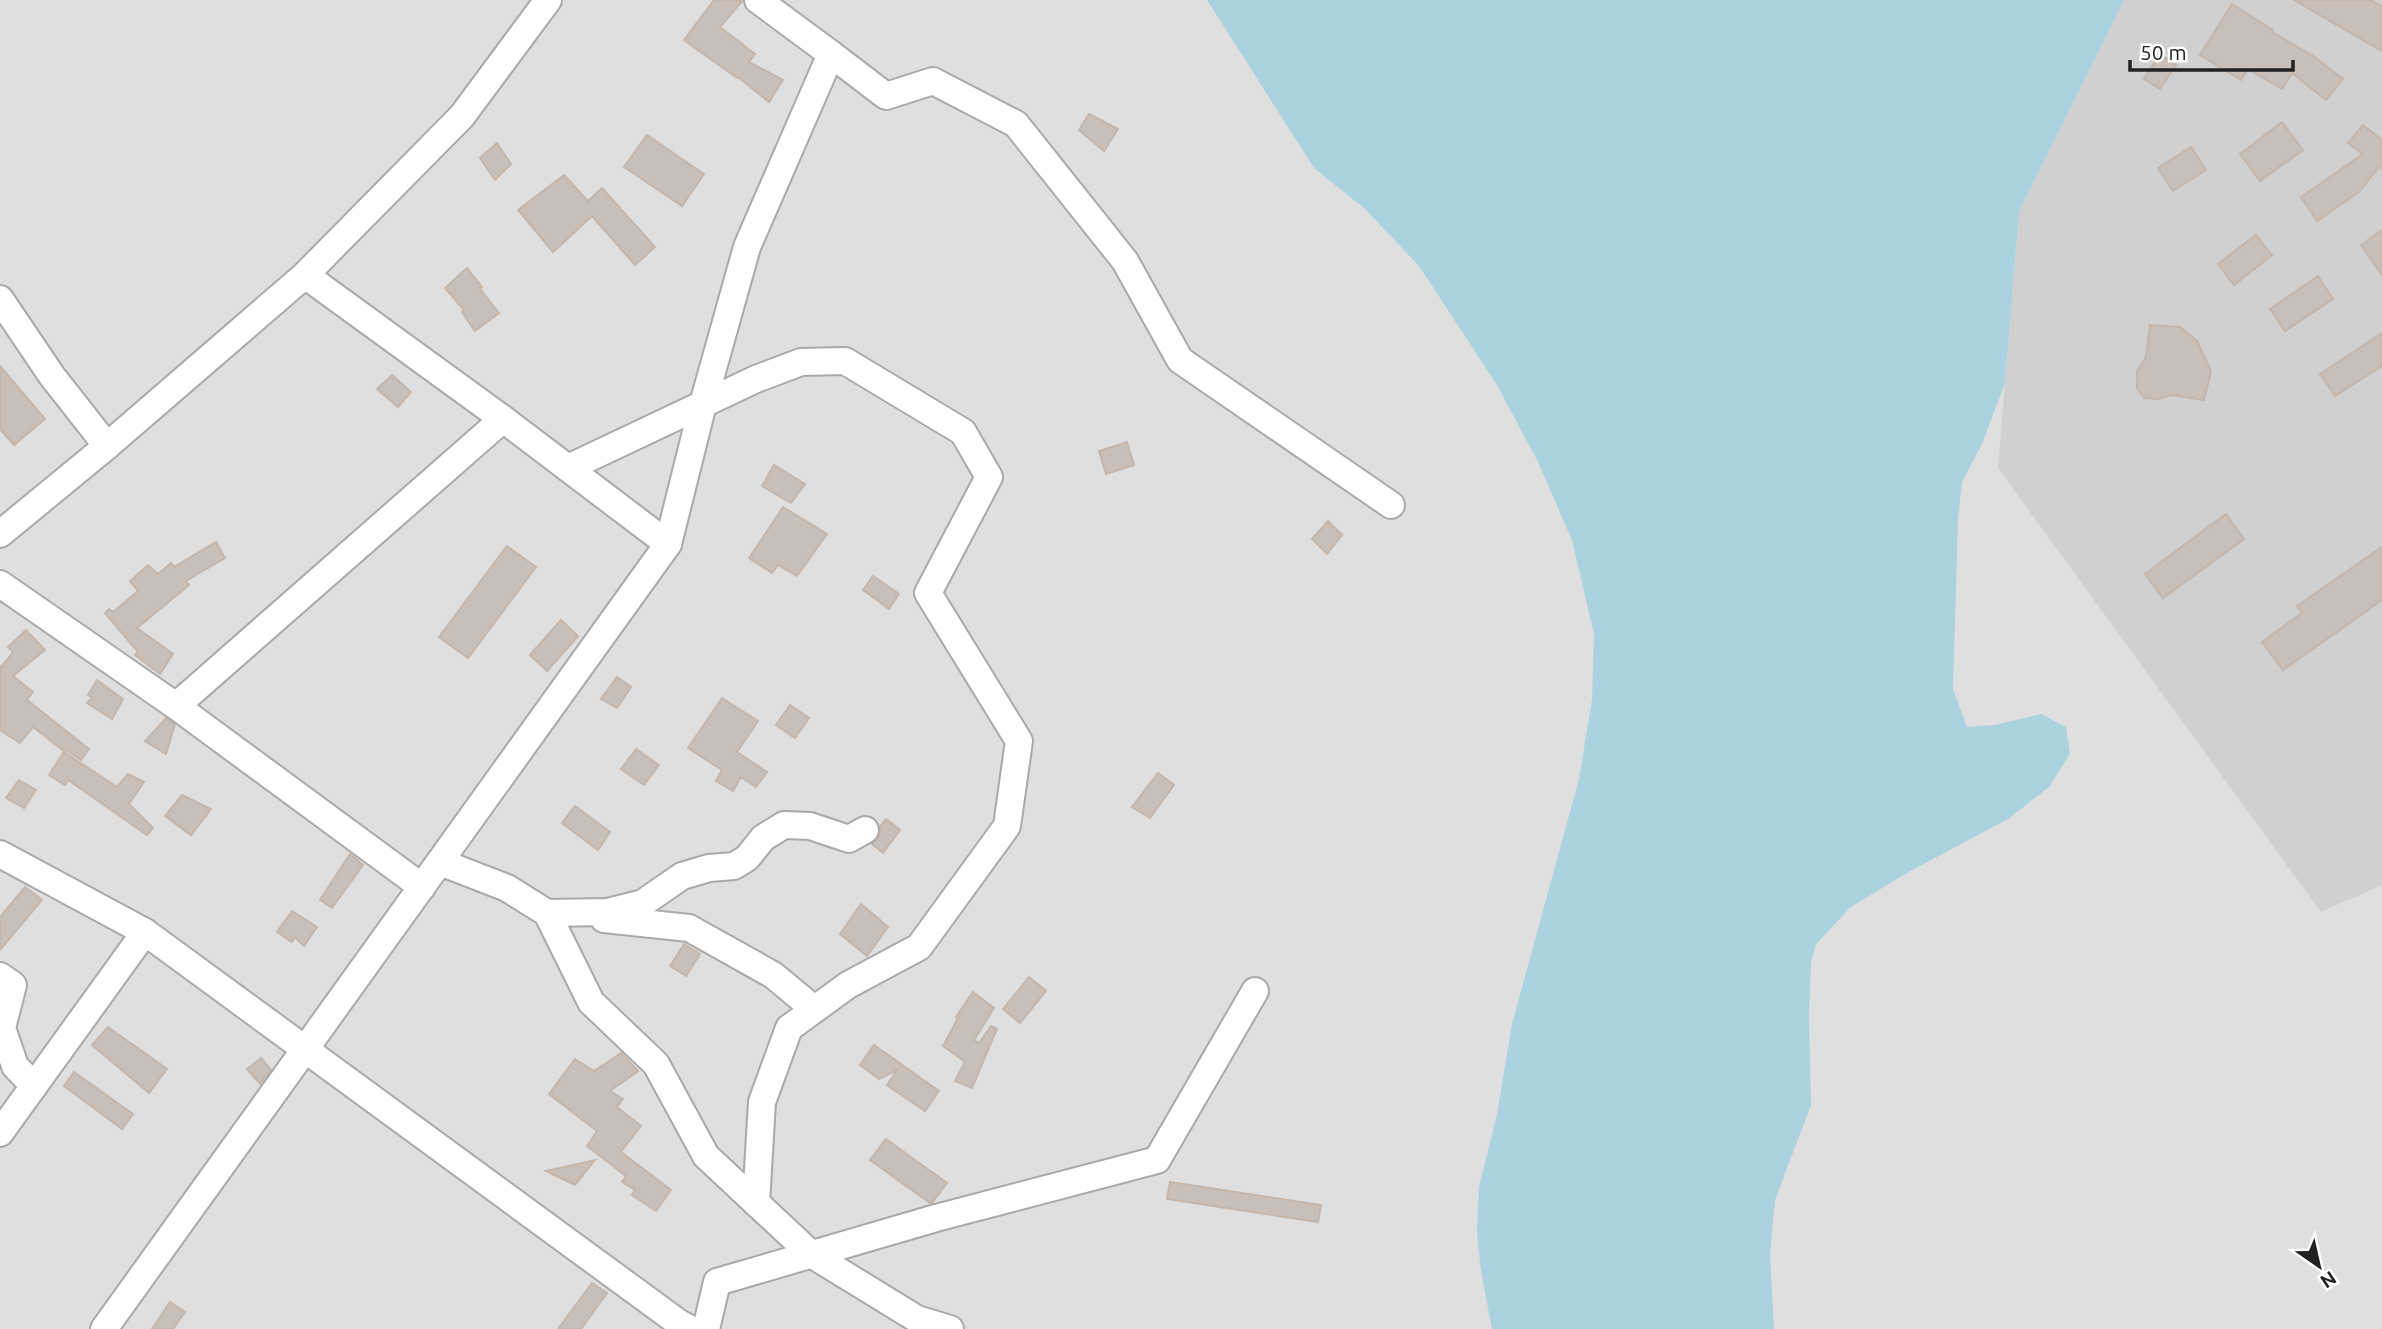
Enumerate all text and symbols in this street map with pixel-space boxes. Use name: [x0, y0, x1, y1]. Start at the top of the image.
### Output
scale bar: [2130, 28, 2293, 72]
text: 50 m: [2140, 40, 2187, 64]
north arrow: [2284, 1231, 2354, 1301]
text: N: [2316, 1267, 2341, 1293]

